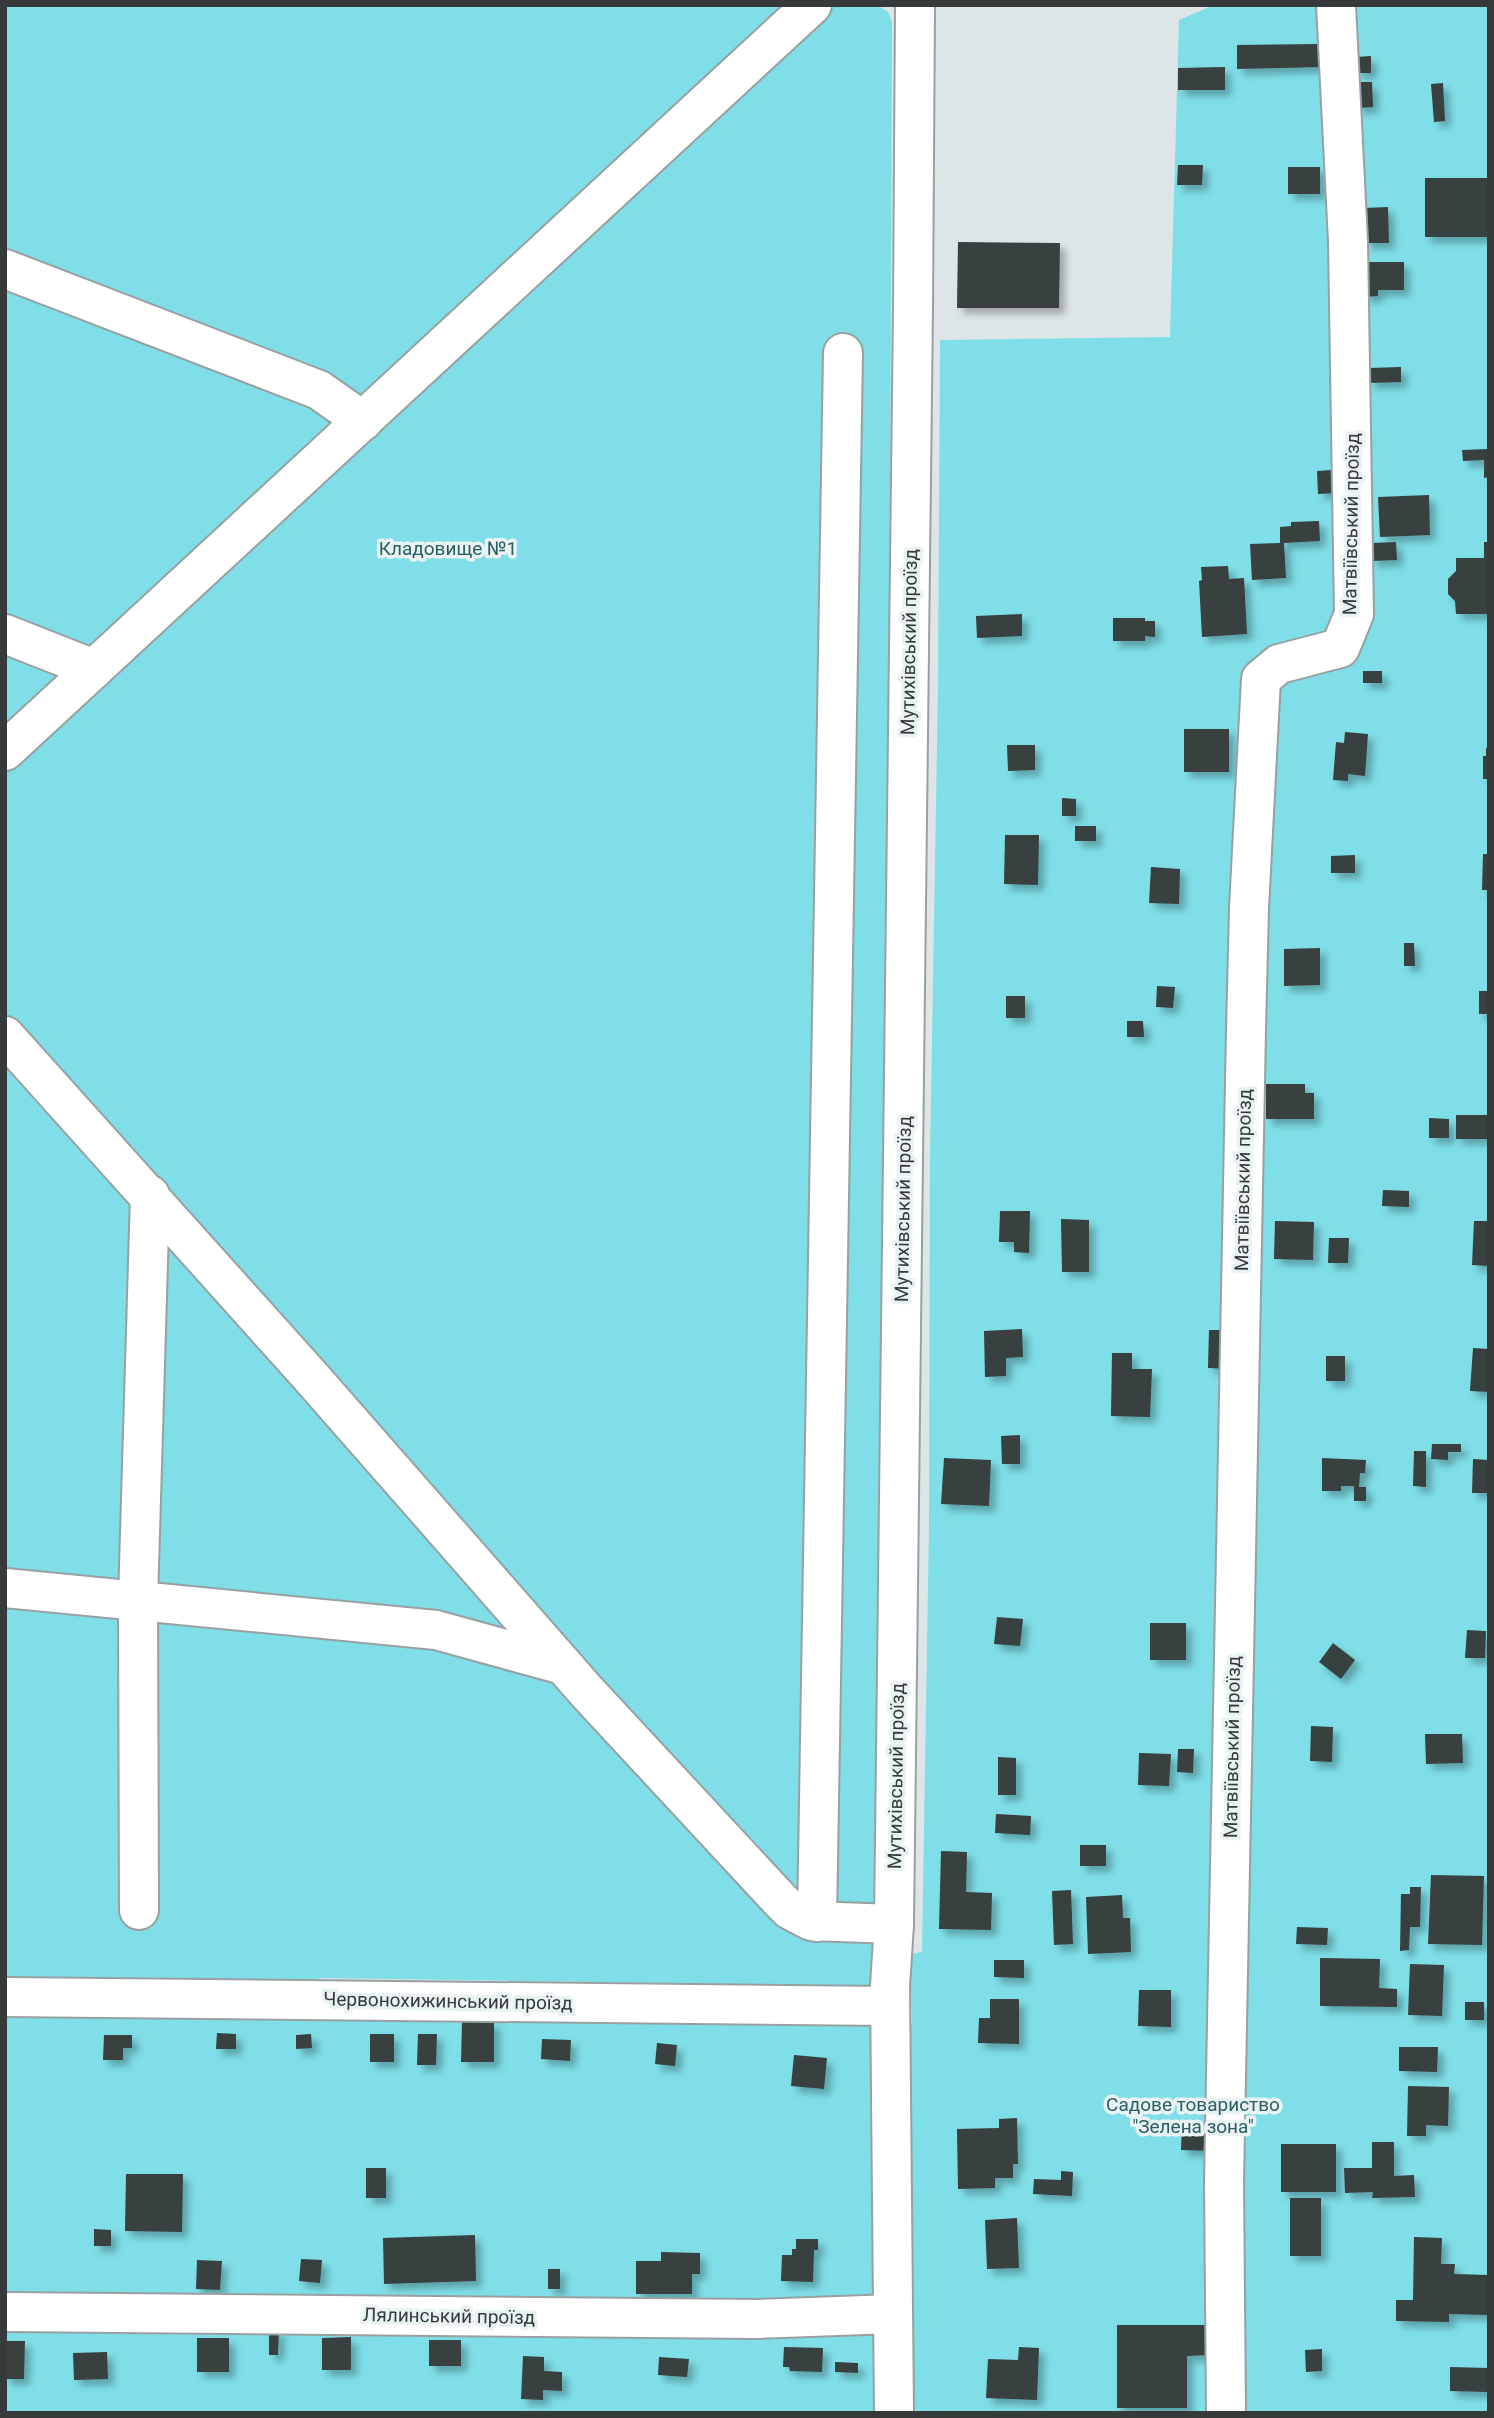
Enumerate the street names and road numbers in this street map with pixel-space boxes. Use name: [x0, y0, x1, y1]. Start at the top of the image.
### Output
street label: Матвіївський проїзд: [1338, 433, 1364, 615]
street label: Мутихівський проїзд: [896, 549, 922, 735]
street label: Матвіївський проїзд: [1230, 1089, 1256, 1271]
street label: Мутихівський проїзд: [890, 1116, 916, 1302]
street label: Матвіївський проїзд: [1219, 1656, 1245, 1838]
street label: Мутихівський проїзд: [883, 1683, 909, 1869]
street label: Червонохижинський проїзд: [323, 1987, 573, 2015]
street label: Лялинський проїзд: [363, 2303, 535, 2329]

